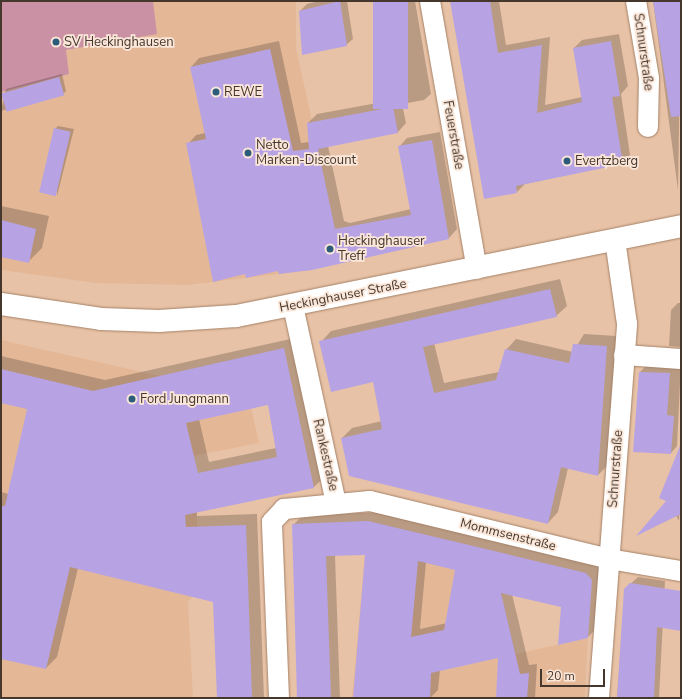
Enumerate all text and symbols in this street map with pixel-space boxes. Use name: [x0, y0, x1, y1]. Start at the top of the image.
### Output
street label: Schnurstraße: [630, 12, 656, 92]
place label: SV Heckinghausen: [64, 34, 174, 50]
marker: SV Heckinghausen: [51, 37, 61, 47]
place label: REWE: [224, 84, 262, 100]
marker: REWE: [211, 87, 221, 97]
street label: Feuerstraße: [439, 99, 467, 171]
place label: Netto Marken-Discount: [256, 138, 356, 169]
marker: Netto Marken-Discount: [243, 148, 253, 158]
place label: Evertzberg: [575, 153, 638, 169]
marker: Evertzberg: [562, 156, 572, 166]
place label: Heckinghauser Treff: [338, 234, 425, 265]
marker: Heckinghauser Treff: [325, 244, 335, 254]
street label: Heckinghauser Straße: [278, 276, 408, 316]
place label: Ford Jungmann: [140, 391, 229, 407]
marker: Ford Jungmann: [127, 394, 137, 404]
street label: Rankestraße: [309, 418, 341, 492]
street label: Schnurstraße: [606, 430, 626, 508]
street label: Mommsenstraße: [458, 516, 558, 554]
scale bar: [542, 661, 607, 687]
text: 20 m: [547, 668, 575, 684]

